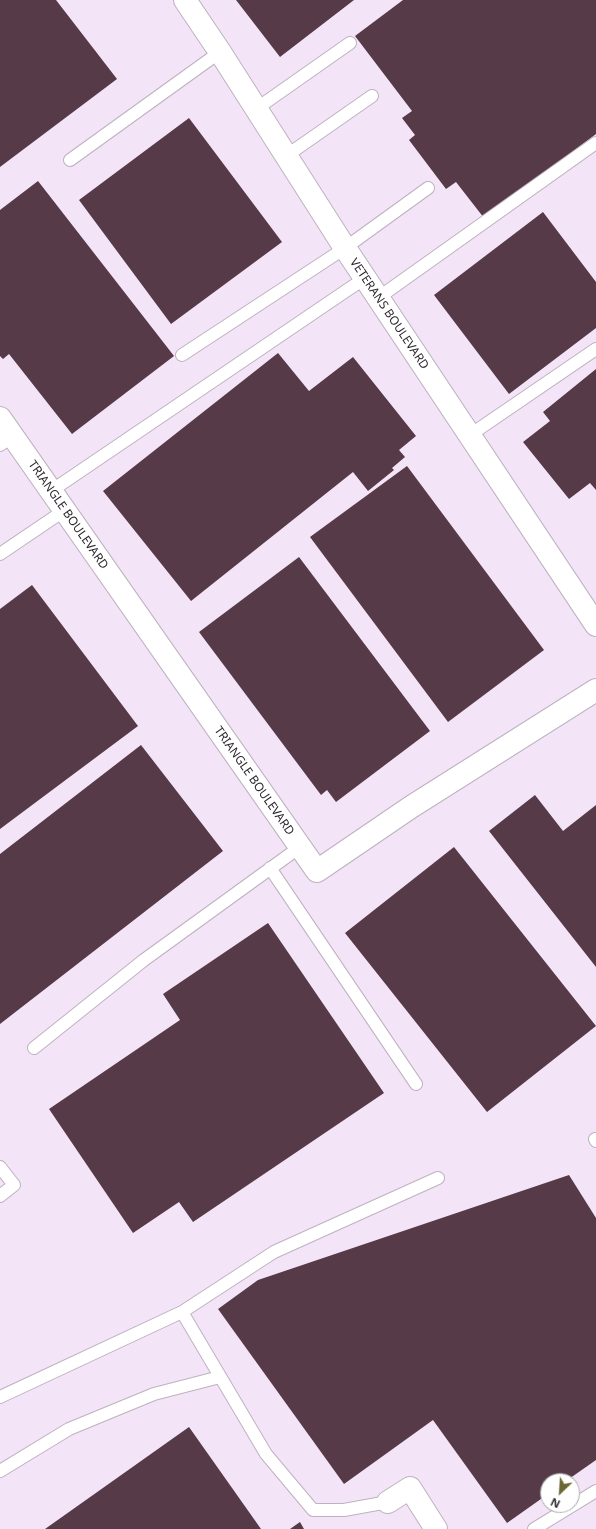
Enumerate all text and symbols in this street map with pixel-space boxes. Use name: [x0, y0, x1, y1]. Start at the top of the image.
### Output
street label: VETERANS BOULEVARD: [346, 256, 432, 372]
street label: TRIANGLE BOULEVARD: [25, 458, 111, 572]
street label: TRIANGLE BOULEVARD: [211, 724, 297, 838]
north arrow: [540, 1473, 580, 1513]
text: N: [548, 1495, 562, 1512]

